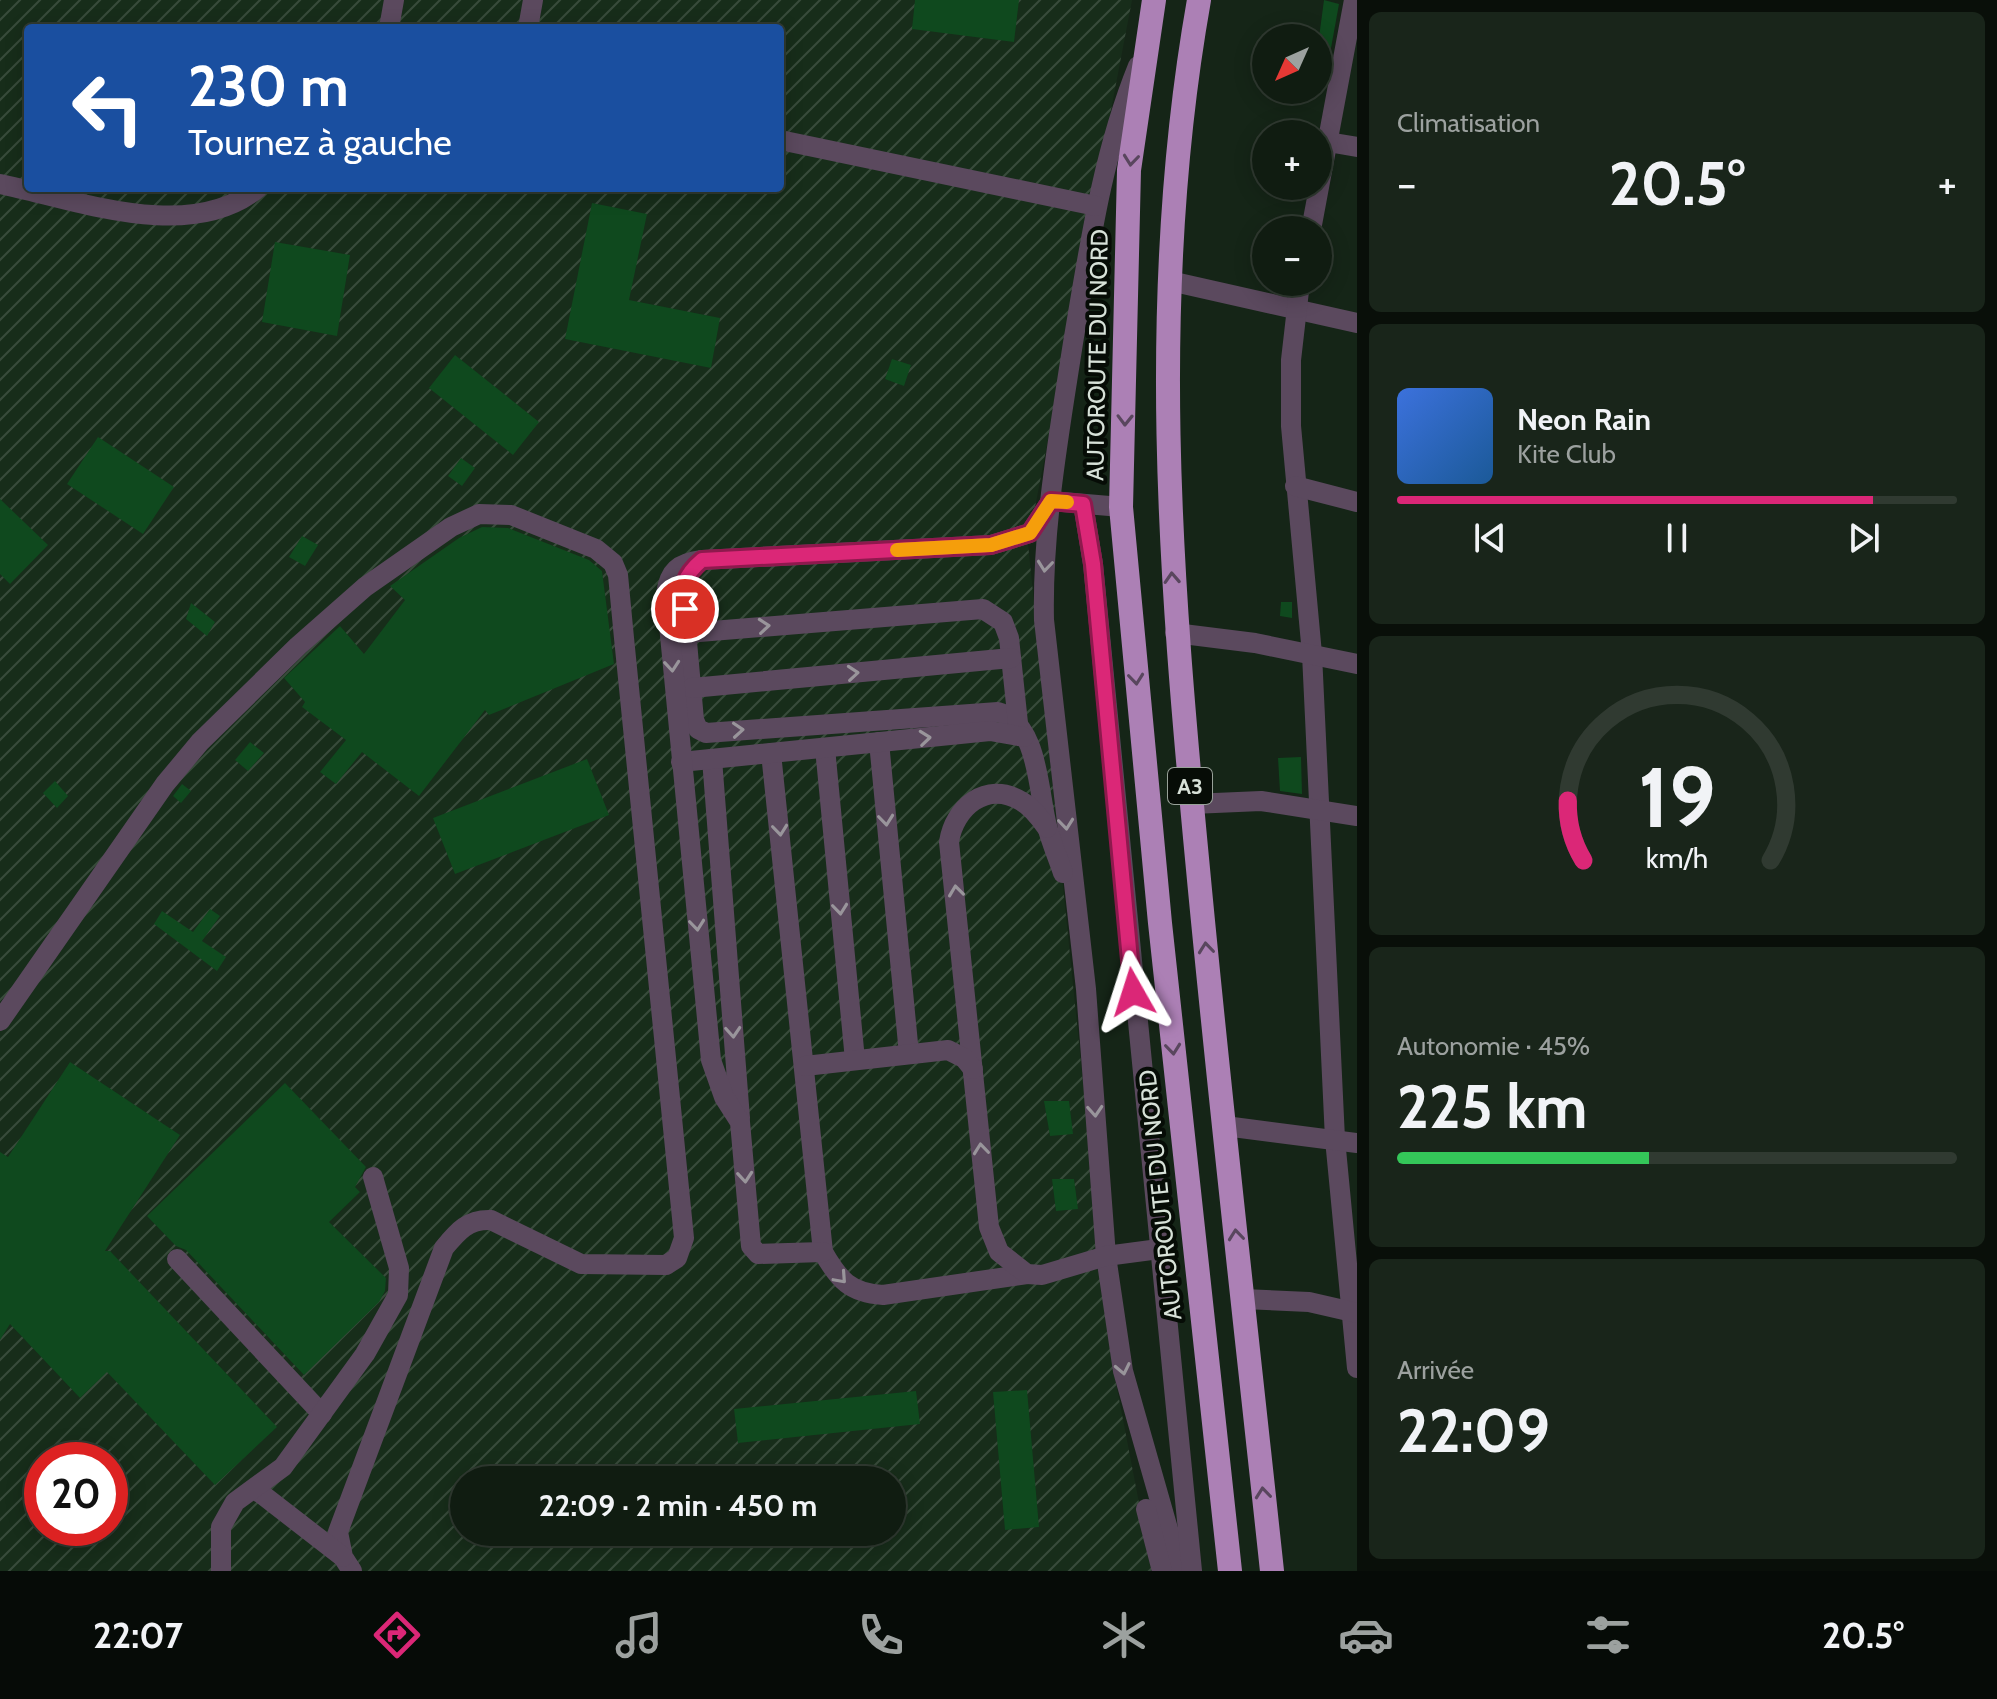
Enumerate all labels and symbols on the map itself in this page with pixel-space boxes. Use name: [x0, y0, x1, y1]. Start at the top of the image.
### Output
north arrow: [1252, 24, 1332, 104]
one-way arrow: [1122, 154, 1139, 167]
street label: AUTOROUTE DU NORD: [1080, 229, 1114, 481]
one-way arrow: [1116, 414, 1134, 427]
one-way arrow: [1036, 559, 1053, 572]
one-way arrow: [1164, 571, 1181, 584]
pin: [651, 575, 719, 643]
one-way arrow: [758, 618, 771, 635]
one-way arrow: [663, 660, 680, 673]
one-way arrow: [847, 664, 860, 681]
one-way arrow: [1128, 673, 1145, 686]
one-way arrow: [732, 722, 745, 739]
one-way arrow: [919, 729, 932, 746]
road number: A3: [1168, 768, 1212, 804]
one-way arrow: [878, 814, 895, 827]
one-way arrow: [1058, 818, 1075, 831]
one-way arrow: [771, 824, 788, 837]
one-way arrow: [947, 884, 964, 897]
one-way arrow: [832, 903, 849, 916]
one-way arrow: [688, 919, 705, 932]
one-way arrow: [1197, 942, 1214, 955]
position arrow: [1091, 950, 1175, 1034]
one-way arrow: [724, 1026, 741, 1039]
one-way arrow: [1165, 1043, 1182, 1056]
street label: AUTOROUTE DU NORD: [1132, 1068, 1188, 1322]
one-way arrow: [1087, 1105, 1104, 1118]
one-way arrow: [973, 1142, 990, 1155]
one-way arrow: [736, 1171, 753, 1184]
one-way arrow: [1228, 1228, 1245, 1241]
one-way arrow: [832, 1269, 847, 1283]
one-way arrow: [1114, 1362, 1131, 1376]
speed limit sign: 20: [24, 1442, 128, 1546]
one-way arrow: [1255, 1487, 1272, 1500]

